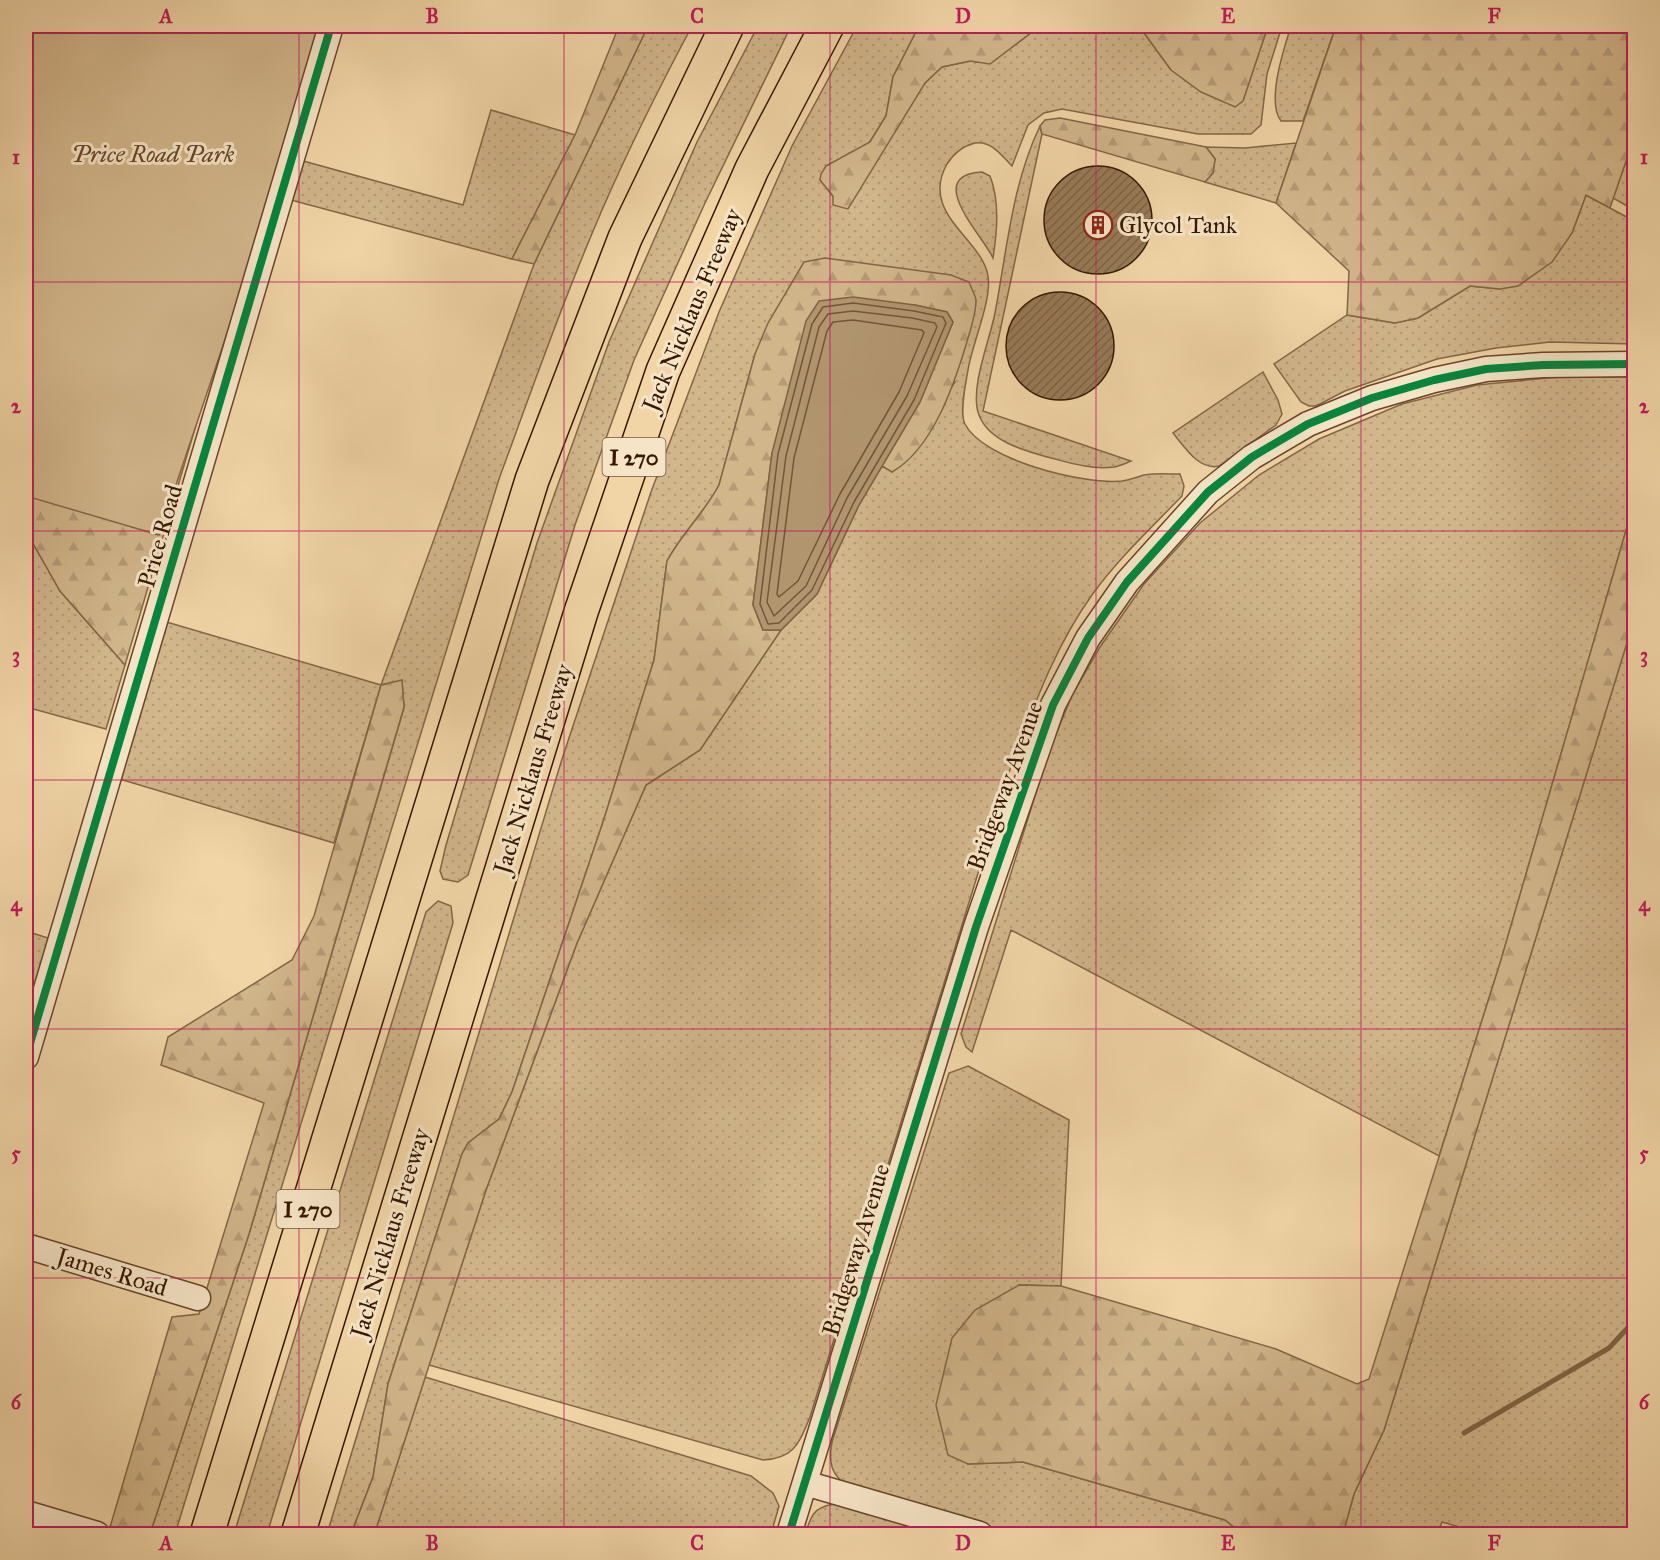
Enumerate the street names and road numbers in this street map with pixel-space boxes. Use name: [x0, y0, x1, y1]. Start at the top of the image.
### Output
street label: Jack Nicklaus Freeway: [634, 203, 749, 419]
road number: I 270: [602, 438, 666, 476]
street label: Price Road: [131, 481, 189, 591]
street label: Jack Nicklaus Freeway: [486, 660, 579, 880]
street label: Bridgeway Avenue: [960, 697, 1050, 875]
street label: Jack Nicklaus Freeway: [343, 1124, 436, 1344]
street label: Bridgeway Avenue: [816, 1160, 896, 1340]
road number: I 270: [276, 1190, 340, 1228]
street label: James Road: [50, 1240, 171, 1303]

